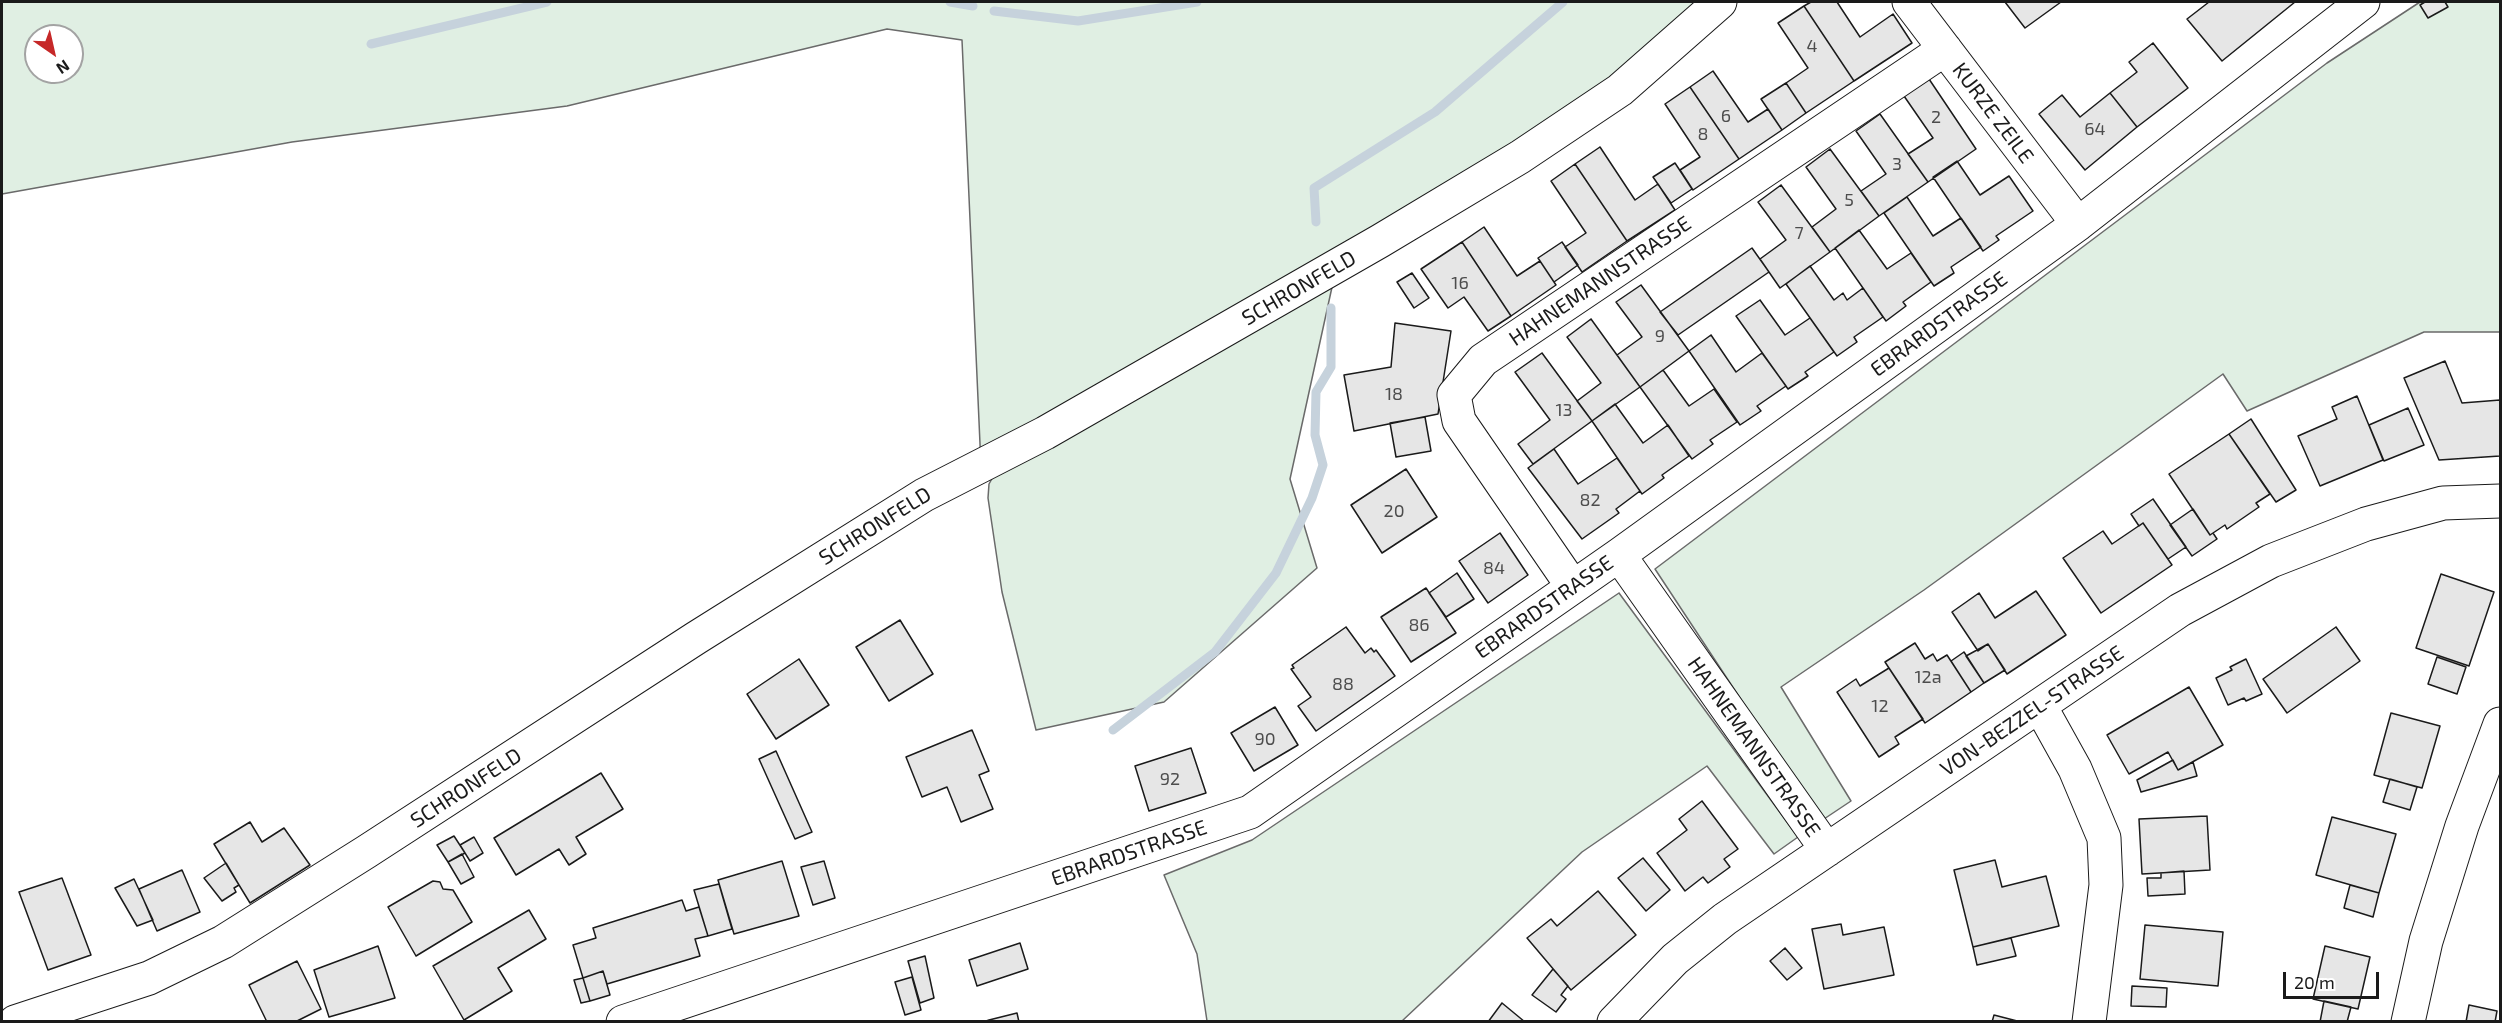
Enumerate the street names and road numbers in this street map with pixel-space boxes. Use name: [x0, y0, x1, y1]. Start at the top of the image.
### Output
street label: KURZE ZEILE: [1947, 58, 2039, 168]
street label: HAHNEMANNSTRASSE: [1504, 211, 1696, 351]
street label: SCHRONFELD: [1238, 245, 1360, 331]
street label: EBRARDSTRASSE: [1866, 266, 2012, 382]
street label: SCHRONFELD: [814, 482, 936, 570]
street label: EBRARDSTRASSE: [1470, 550, 1618, 664]
street label: VON-BEZZEL-STRASSE: [1936, 640, 2128, 782]
street label: HAHNEMANNSTRASSE: [1682, 652, 1826, 842]
street label: SCHRONFELD: [406, 743, 526, 833]
street label: EBRARDSTRASSE: [1048, 815, 1210, 891]

